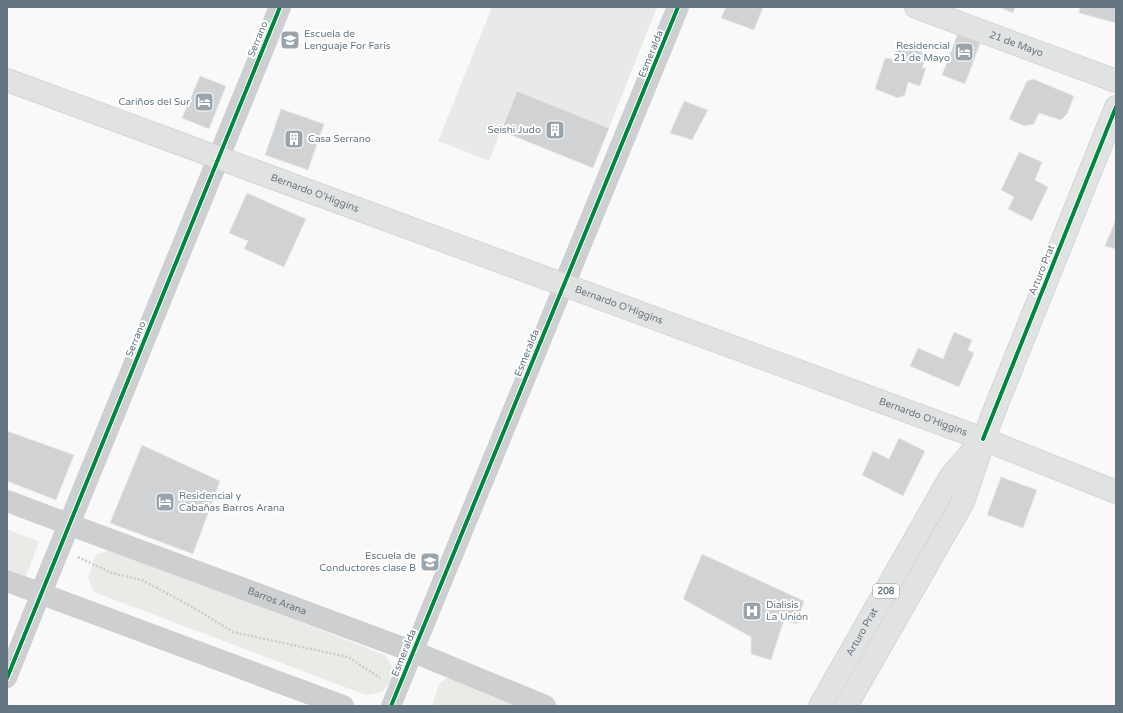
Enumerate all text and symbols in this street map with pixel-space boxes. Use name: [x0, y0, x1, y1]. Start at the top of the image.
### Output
street label: Serrano: [245, 19, 271, 59]
place label: Escuela de Lenguaje For Faris: [304, 28, 391, 52]
school or university icon: Escuela de Lenguaje For Faris: [279, 29, 301, 51]
street label: Esmeralda: [636, 29, 666, 79]
street label: 21 de Mayo: [988, 29, 1045, 60]
place label: Residencial 21 de Mayo: [894, 40, 950, 64]
hotel icon: Residencial 21 de Mayo: [953, 41, 975, 63]
hotel icon: Cariños del Sur: [193, 91, 215, 113]
place label: Cariños del Sur: [118, 96, 190, 108]
building icon: Seishi Judo: [544, 119, 566, 141]
place label: Seishi Judo: [488, 124, 541, 136]
building icon: Casa Serrano: [283, 128, 305, 150]
place label: Casa Serrano: [308, 133, 371, 145]
street label: Bernardo O'Higgins: [269, 172, 361, 215]
street label: Arturo Prat: [1026, 243, 1058, 297]
street label: Bernardo O'Higgins: [573, 283, 665, 327]
street label: Serrano: [123, 319, 149, 359]
street label: Esmeralda: [512, 328, 542, 378]
street label: Bernardo O'Higgins: [877, 395, 969, 439]
place label: Residencial y Cabañas Barros Arana: [179, 490, 285, 514]
hotel icon: Residencial y Cabañas Barros Arana: [154, 491, 176, 513]
place label: Escuela de Conductores clase B: [319, 550, 416, 574]
school or university icon: Escuela de Conductores clase B: [419, 551, 441, 573]
road number: 208: [873, 584, 899, 598]
street label: Barros Arana: [246, 585, 308, 618]
place label: Dialisis La Unión: [766, 599, 808, 623]
hospital icon: Dialisis La Unión: [741, 600, 763, 622]
street label: Arturo Prat: [844, 606, 881, 658]
street label: Esmeralda: [389, 628, 419, 678]

